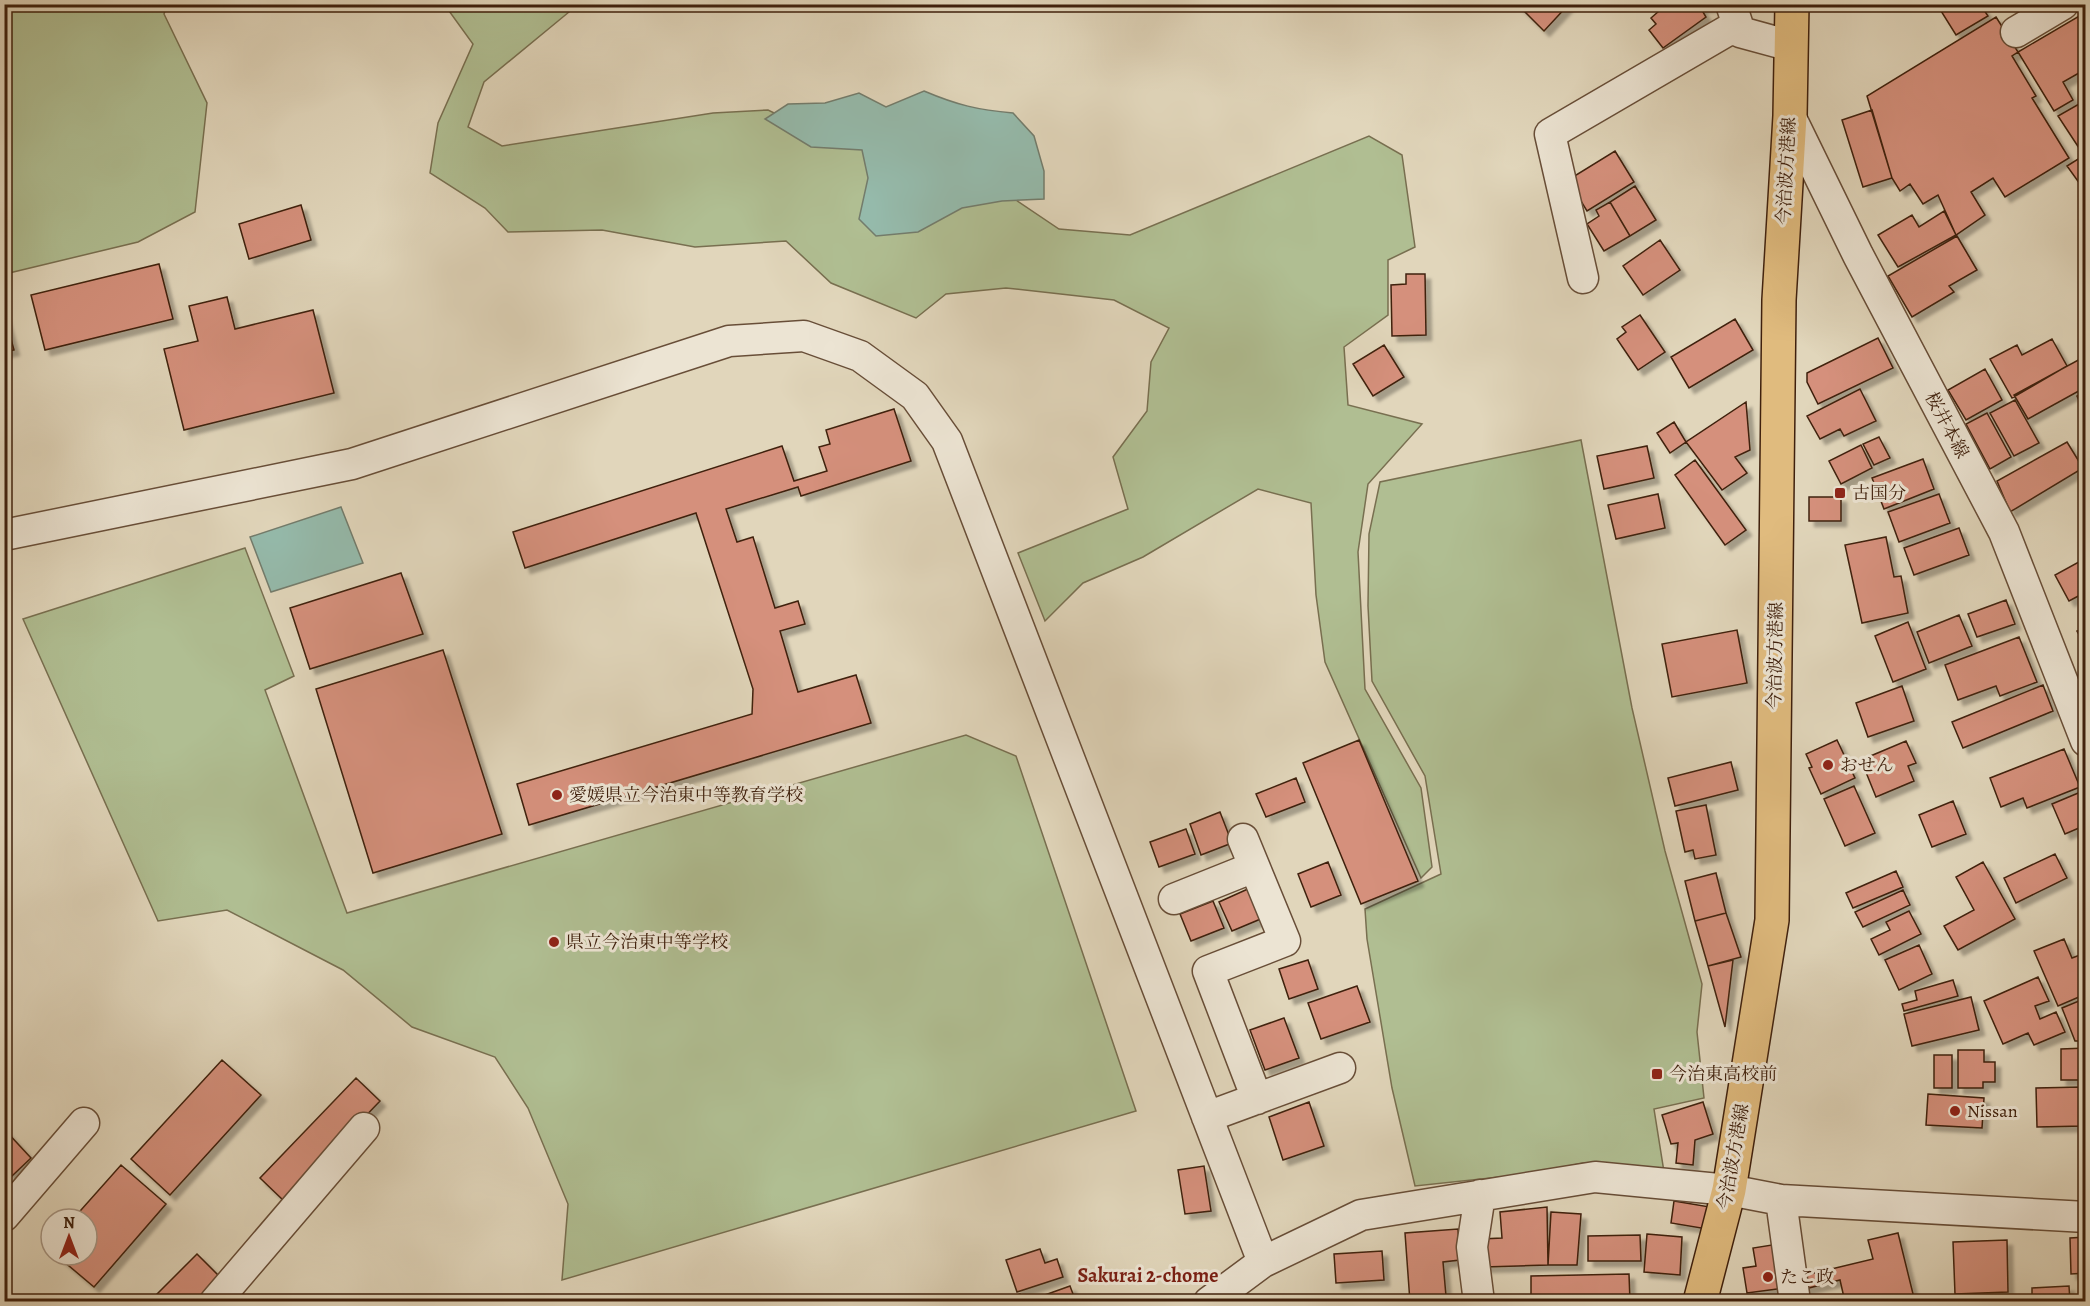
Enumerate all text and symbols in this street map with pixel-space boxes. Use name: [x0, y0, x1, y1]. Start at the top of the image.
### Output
street label: 今治波方港線: [1771, 116, 1801, 226]
street label: 桜井本線: [1920, 388, 1974, 462]
place label: 古国分: [1852, 481, 1906, 505]
marker: 古国分: [1833, 486, 1847, 500]
street label: 今治波方港線: [1762, 602, 1788, 710]
place label: おせん: [1840, 753, 1893, 777]
marker: おせん: [1821, 758, 1835, 772]
place label: 愛媛県立今治東中等教育学校: [569, 783, 803, 807]
marker: 愛媛県立今治東中等教育学校: [550, 788, 564, 802]
place label: 県立今治東中等学校: [566, 930, 728, 954]
marker: 県立今治東中等学校: [547, 935, 561, 949]
place label: 今治東高校前: [1669, 1062, 1777, 1086]
marker: 今治東高校前: [1650, 1067, 1664, 1081]
place label: Nissan: [1967, 1099, 2018, 1123]
street label: 今治波方港線: [1712, 1102, 1754, 1212]
marker: Nissan: [1948, 1104, 1962, 1118]
north arrow: [39, 1207, 99, 1267]
text: N: [63, 1212, 75, 1234]
district label: Sakurai 2-chome: [1078, 1262, 1218, 1289]
place label: たこ政: [1780, 1265, 1834, 1289]
marker: たこ政: [1761, 1270, 1775, 1284]

